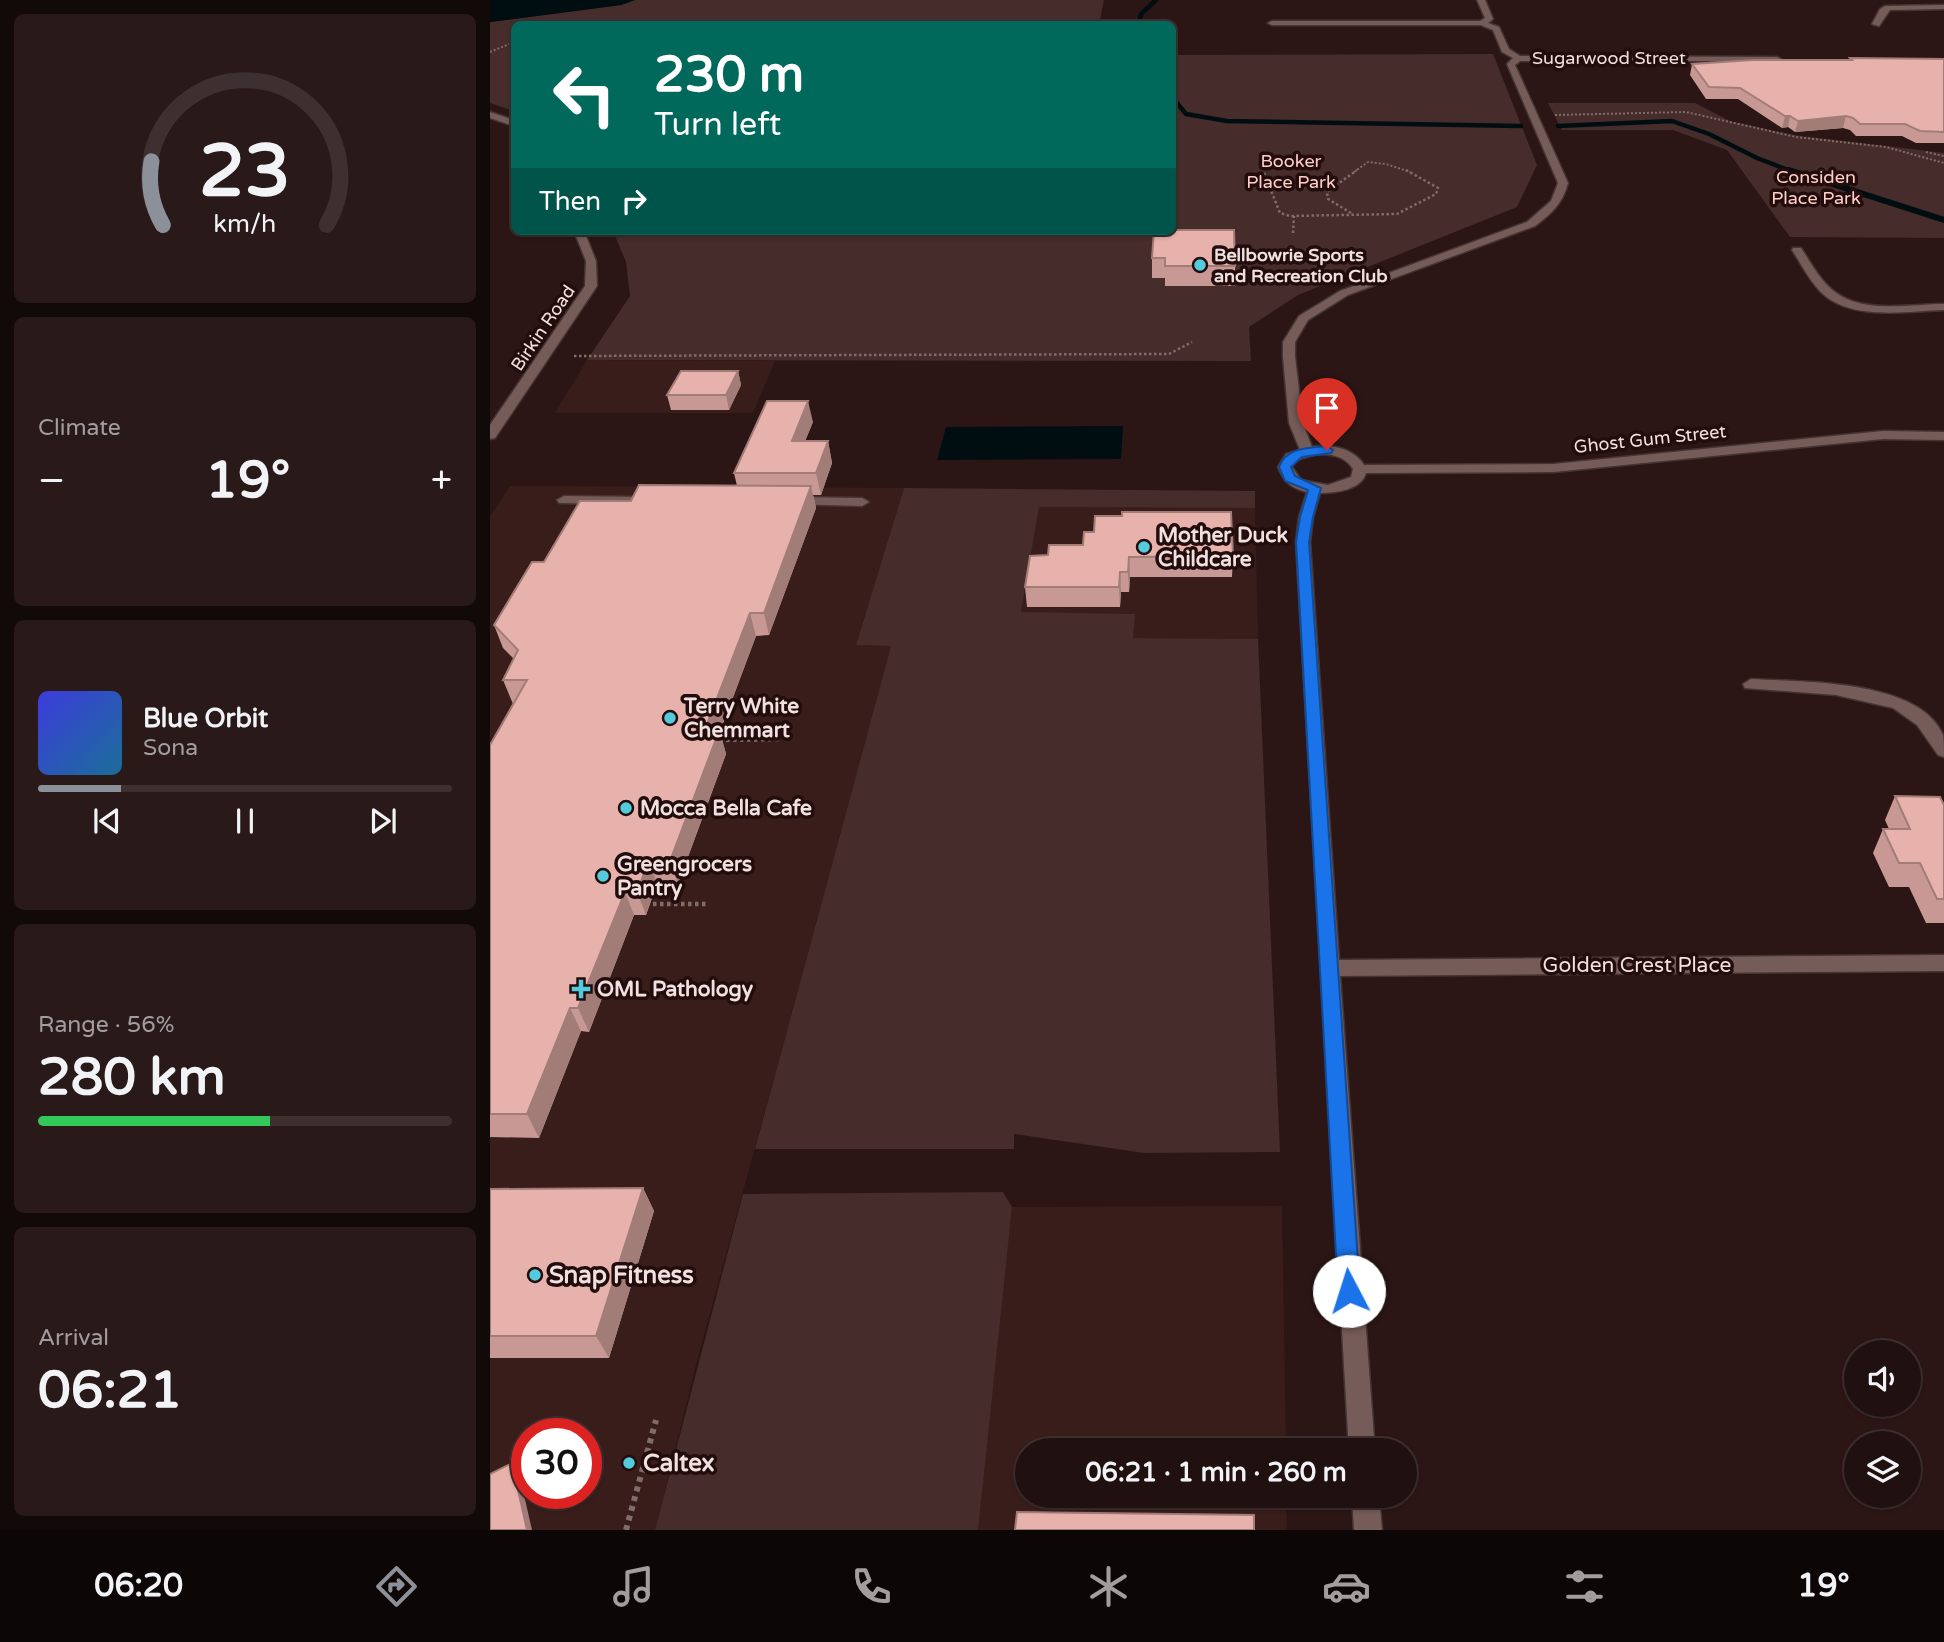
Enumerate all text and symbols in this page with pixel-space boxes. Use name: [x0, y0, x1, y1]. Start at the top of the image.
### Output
text: 230 m: [654, 46, 804, 105]
street label: Sugarwood Street: [1532, 47, 1686, 69]
icon: left: [539, 49, 630, 140]
text: Turn left: [654, 106, 781, 144]
text: 23: [199, 128, 291, 216]
park label: Booker Place Park: [1246, 150, 1336, 193]
park label: Considen Place Park: [1771, 166, 1861, 209]
icon: right: [615, 182, 653, 220]
text: Then: [539, 186, 601, 217]
text: km/h: [214, 208, 276, 238]
place label: Bellbowrie Sports and Recreation Club: [1214, 244, 1388, 287]
marker: Bellbowrie Sports and Recreation Club: [1192, 257, 1208, 273]
street label: Birkin Road: [506, 281, 580, 375]
pin: [1297, 378, 1357, 450]
icon: arrive: [1308, 389, 1346, 427]
text: Climate: [38, 414, 121, 442]
street label: Ghost Gum Street: [1573, 420, 1727, 458]
text: 19°: [205, 449, 290, 512]
text: −: [38, 458, 65, 504]
text: +: [431, 458, 452, 504]
place label: Mother Duck Childcare: [1158, 523, 1288, 572]
marker: Mother Duck Childcare: [1136, 539, 1152, 555]
place label: Terry White Chemmart: [683, 694, 799, 743]
text: Blue Orbit: [143, 703, 268, 734]
marker: Terry White Chemmart: [662, 710, 678, 726]
text: Sona: [143, 734, 198, 762]
place label: Mocca Bella Cafe: [640, 796, 812, 821]
marker: Mocca Bella Cafe: [618, 800, 634, 816]
icon: previous: [88, 802, 126, 840]
icon: pause: [226, 802, 264, 840]
icon: next: [364, 802, 402, 840]
place label: Greengrocers Pantry: [617, 852, 752, 901]
marker: Greengrocers Pantry: [595, 868, 611, 884]
street label: Golden Crest Place: [1543, 953, 1732, 978]
place label: OML Pathology: [597, 977, 754, 1002]
marker: OML Pathology: [571, 979, 591, 999]
text: Range · 56%: [38, 1011, 174, 1039]
text: 280 km: [38, 1046, 226, 1109]
position arrow: [1312, 1254, 1386, 1328]
place label: Snap Fitness: [549, 1261, 694, 1290]
marker: Snap Fitness: [527, 1267, 543, 1283]
text: Arrival: [38, 1324, 109, 1352]
map controls: [1844, 1340, 1921, 1508]
button: sound: [1844, 1340, 1921, 1417]
text: 06:21: [38, 1359, 182, 1422]
speed limit sign: 30: [511, 1418, 602, 1509]
button: layers: [1844, 1431, 1921, 1508]
place label: Caltex: [643, 1449, 715, 1478]
marker: Caltex: [621, 1455, 637, 1471]
text: 06:21 · 1 min · 260 m: [1085, 1457, 1347, 1488]
icon: directions: [372, 1562, 421, 1611]
icon: music: [609, 1562, 658, 1611]
icon: phone: [847, 1562, 896, 1611]
icon: climate: [1084, 1562, 1133, 1611]
icon: car: [1322, 1562, 1371, 1611]
icon: filters: [1560, 1562, 1609, 1611]
text: 06:20: [94, 1567, 183, 1605]
text: 19°: [1797, 1567, 1850, 1605]

